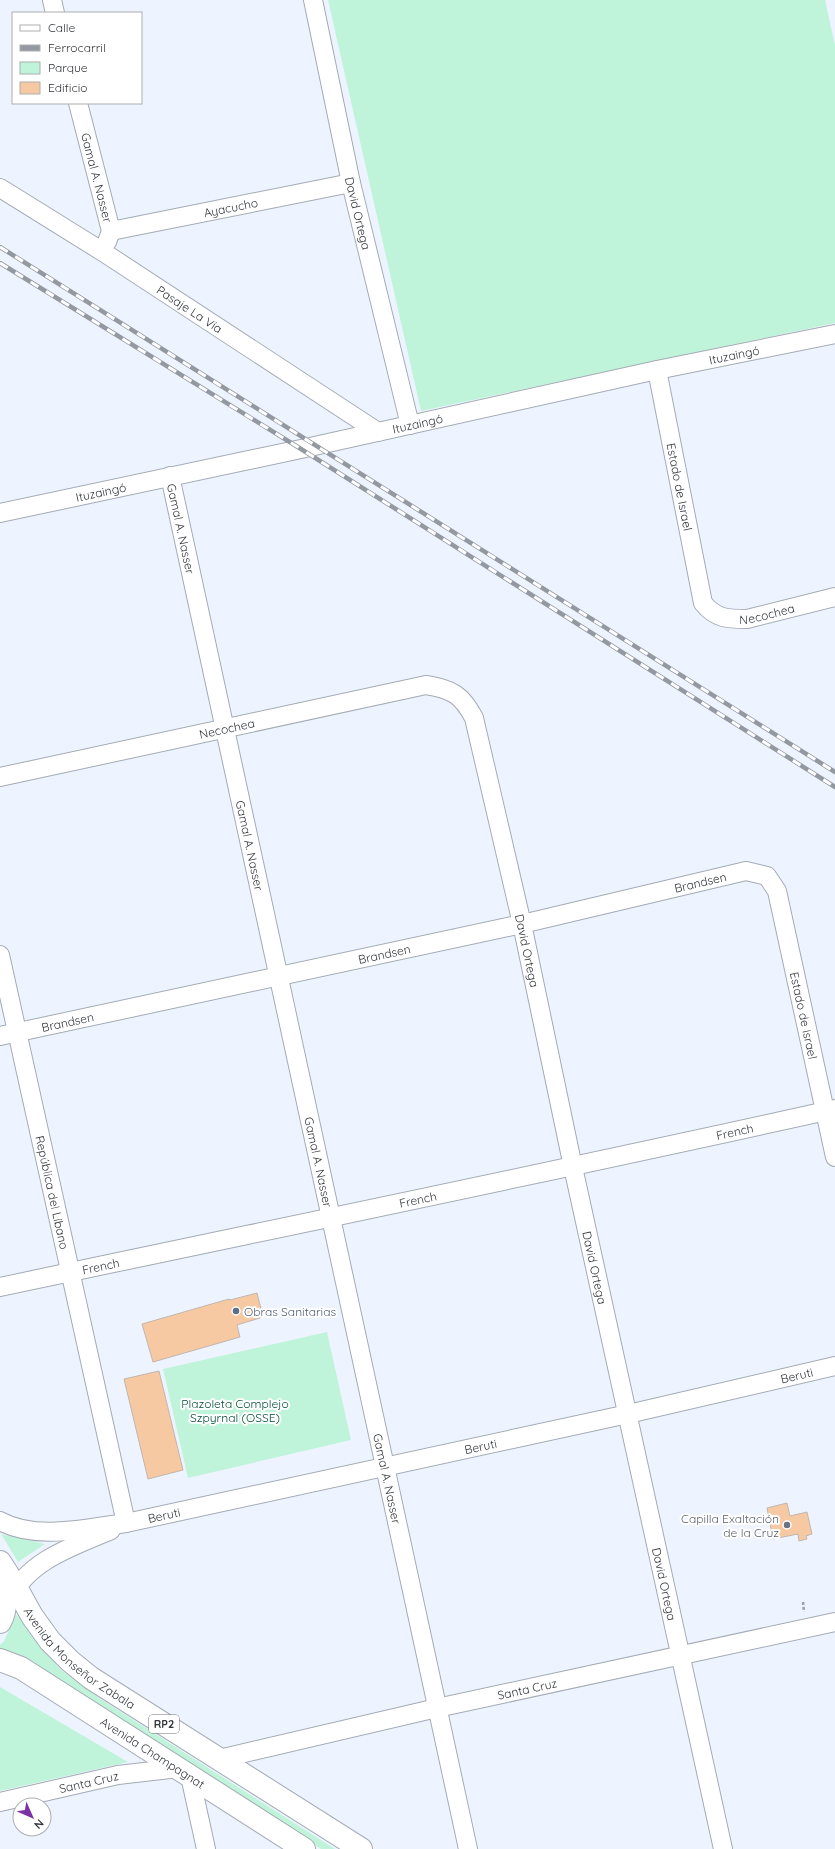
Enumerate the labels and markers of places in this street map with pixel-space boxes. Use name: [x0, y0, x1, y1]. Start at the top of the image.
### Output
place label: Obras Sanitarias: [244, 1304, 336, 1319]
marker: Obras Sanitarias: [231, 1306, 241, 1316]
place label: Capilla Exaltación de la Cruz: [681, 1511, 779, 1540]
marker: Capilla Exaltación de la Cruz: [782, 1520, 792, 1530]

